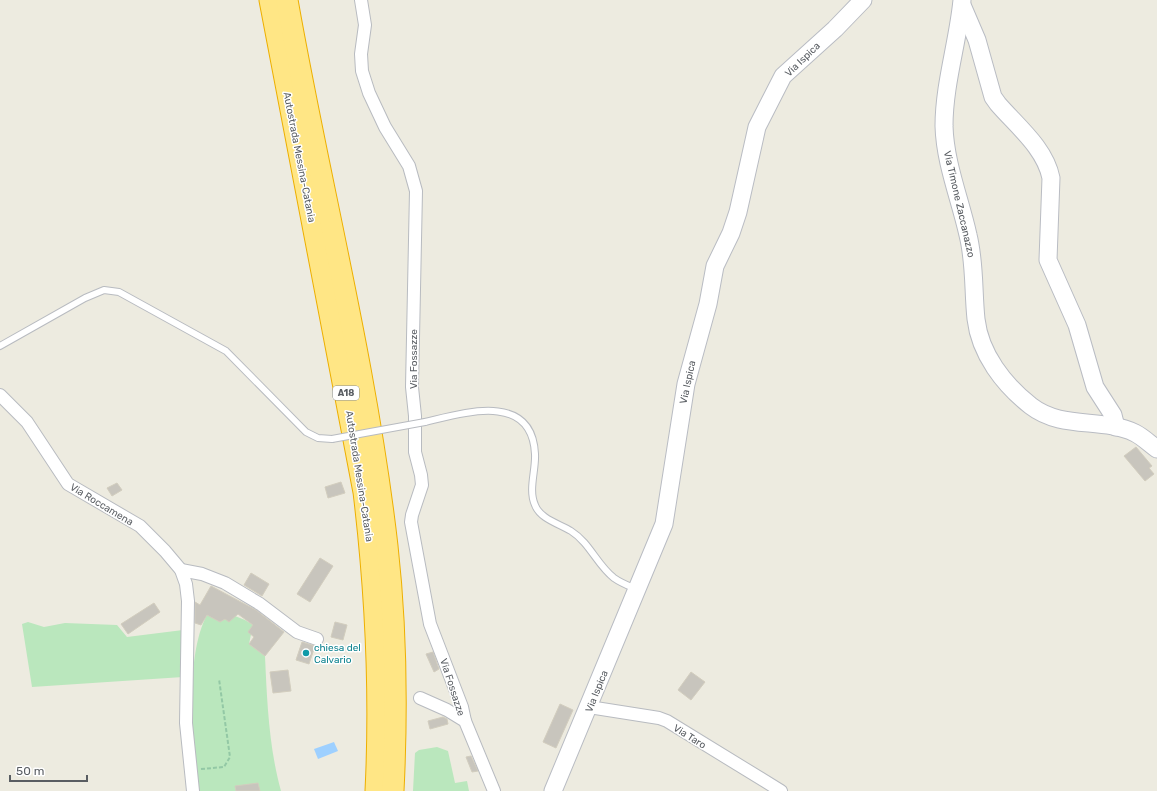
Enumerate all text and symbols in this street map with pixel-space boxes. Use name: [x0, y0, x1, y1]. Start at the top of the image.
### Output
street label: Via Ispica: [783, 40, 823, 79]
street label: Autostrada Messina-Catania: [280, 91, 318, 223]
street label: Via Timone Zaccanazzo: [941, 150, 977, 259]
street label: Via Fossazze: [408, 329, 420, 389]
street label: Via Ispica: [678, 359, 698, 405]
road number: A18: [333, 386, 359, 400]
street label: Autostrada Messina-Catania: [343, 410, 375, 543]
street label: Via Roccamena: [68, 481, 135, 528]
place label: chiesa del Calvario: [314, 642, 361, 666]
marker: chiesa del Calvario: [301, 648, 311, 658]
street label: Via Fossazze: [437, 657, 467, 718]
street label: Via Ispica: [583, 669, 611, 714]
street label: Via Taro: [671, 722, 708, 752]
scale bar: [10, 757, 87, 783]
text: 50 m: [16, 764, 44, 778]

